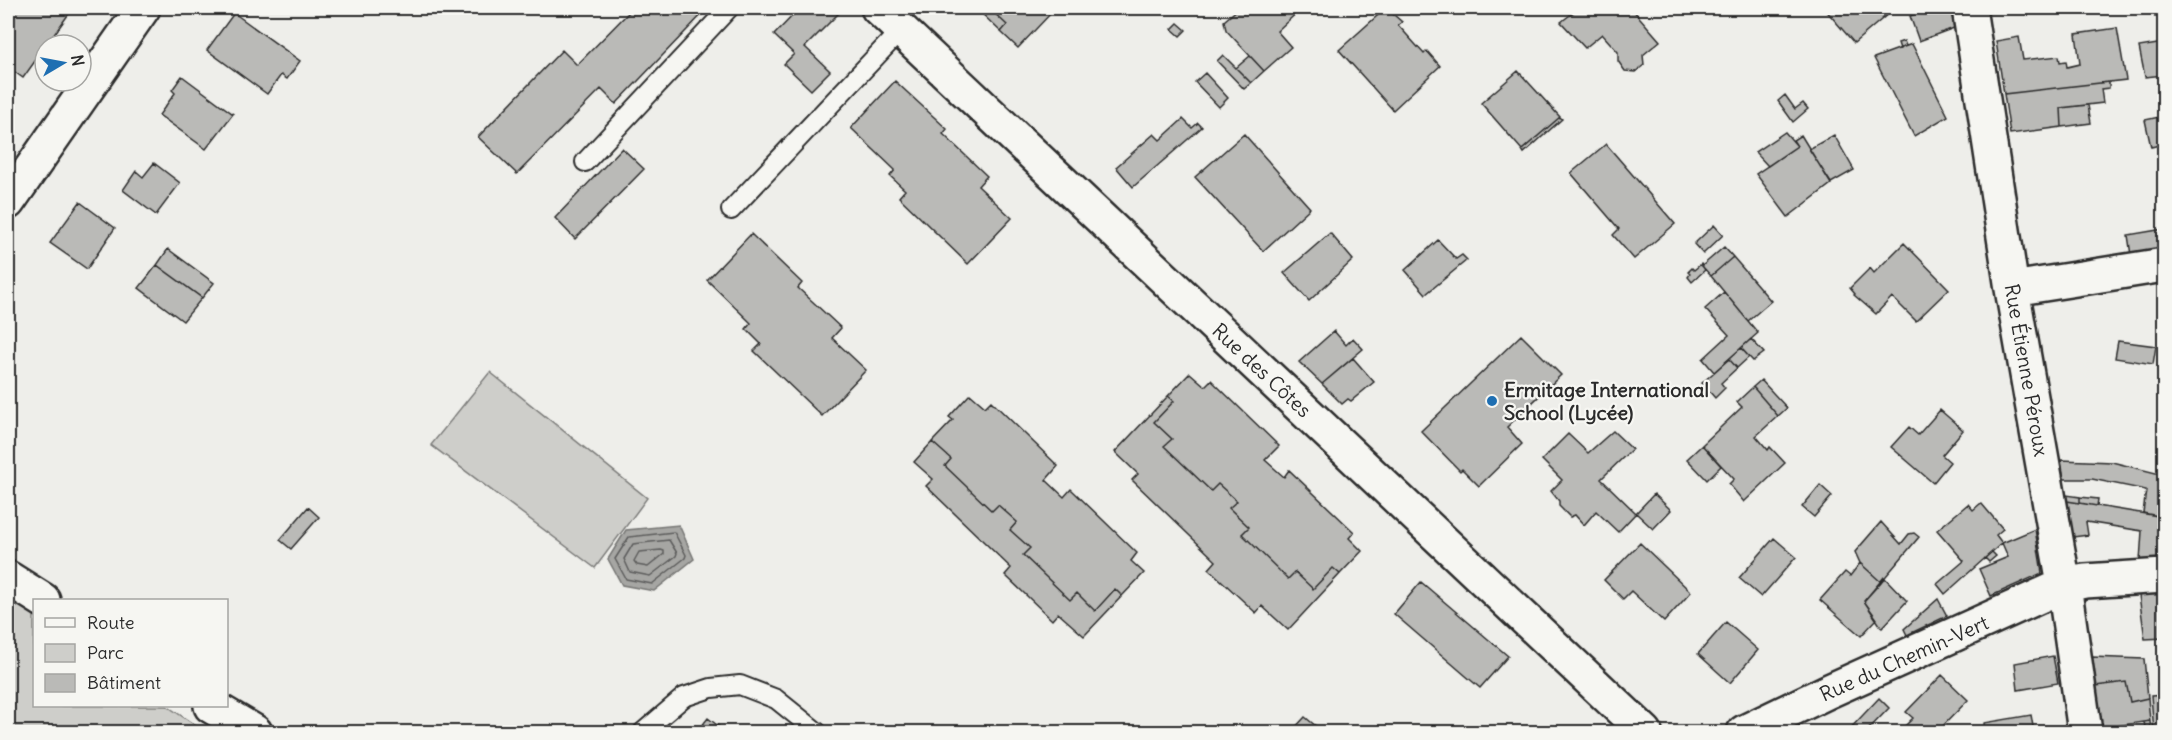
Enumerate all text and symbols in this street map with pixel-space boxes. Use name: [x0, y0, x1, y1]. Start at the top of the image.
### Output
north arrow: [33, 33, 93, 93]
text: N: [67, 53, 89, 68]
street label: Rue Étienne Péroux: [2000, 282, 2055, 458]
street label: Rue des Côtes: [1207, 318, 1317, 422]
place label: Ermitage International School (Lycée): [1504, 377, 1709, 425]
marker: Ermitage International School (Lycée): [1485, 394, 1499, 408]
legend: [33, 599, 228, 707]
street label: Rue du Chemin-Vert: [1816, 609, 1993, 706]
text: Route: [87, 611, 135, 634]
text: Parc: [87, 641, 124, 664]
text: Bâtiment: [87, 671, 161, 694]

